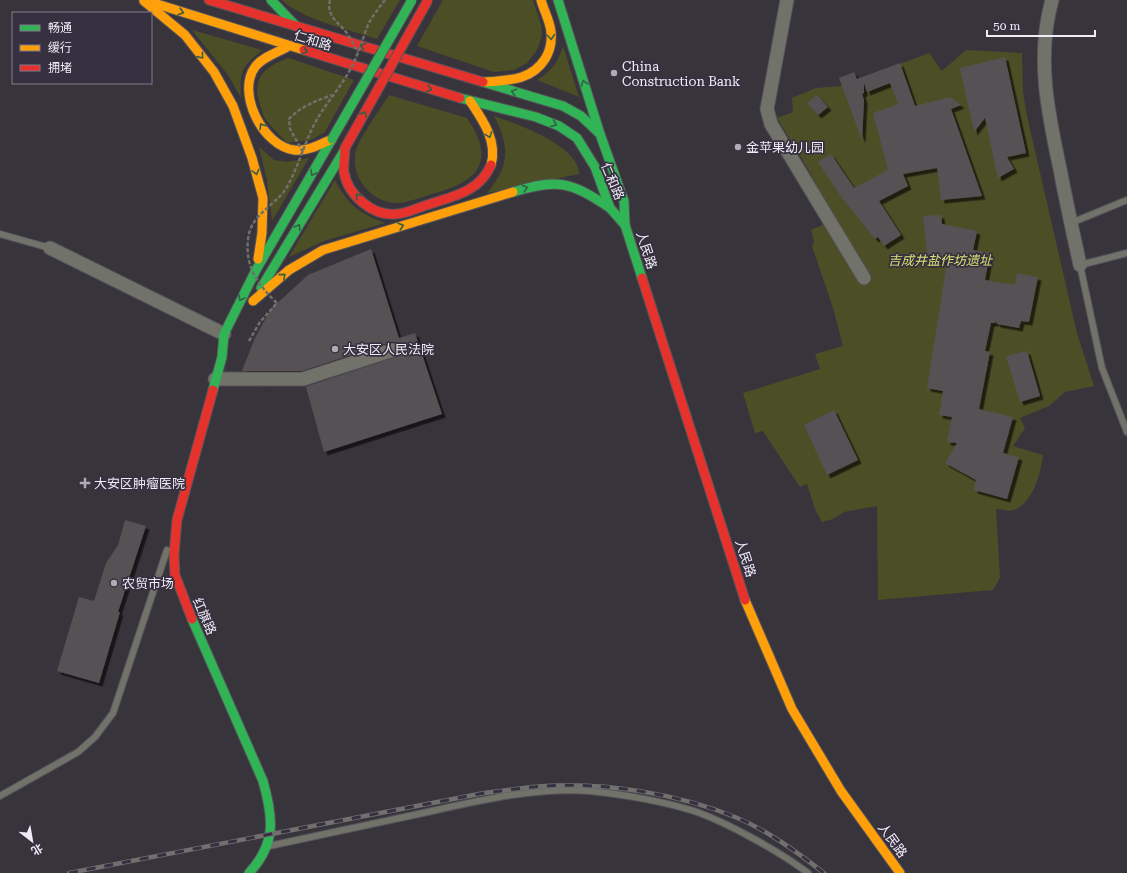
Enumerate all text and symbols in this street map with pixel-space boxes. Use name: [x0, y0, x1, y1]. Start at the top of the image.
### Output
one-way arrow: [178, 7, 185, 16]
legend: [12, 12, 152, 84]
scale bar: [987, 12, 1095, 38]
text: 50 m: [993, 19, 1020, 33]
text: 畅通: [48, 21, 72, 35]
street label: 仁和路: [292, 28, 334, 53]
one-way arrow: [546, 34, 555, 40]
text: 缓行: [48, 41, 72, 55]
one-way arrow: [359, 42, 366, 51]
one-way arrow: [302, 46, 309, 55]
one-way arrow: [197, 51, 204, 58]
place label: China Construction Bank: [622, 59, 740, 89]
text: 拥堵: [48, 61, 72, 75]
marker: China Construction Bank: [609, 68, 619, 78]
one-way arrow: [580, 80, 589, 87]
one-way arrow: [426, 84, 433, 93]
one-way arrow: [511, 88, 518, 97]
one-way arrow: [360, 111, 367, 118]
one-way arrow: [551, 120, 558, 128]
one-way arrow: [259, 123, 267, 130]
one-way arrow: [485, 132, 493, 139]
place label: 金苹果幼儿园: [746, 140, 824, 155]
marker: 金苹果幼儿园: [733, 142, 743, 152]
street label: 仁和路: [598, 160, 627, 202]
one-way arrow: [251, 169, 260, 176]
one-way arrow: [310, 169, 317, 176]
one-way arrow: [522, 184, 529, 192]
one-way arrow: [356, 194, 363, 201]
one-way arrow: [397, 222, 404, 231]
one-way arrow: [293, 224, 300, 231]
street label: 人民路: [633, 229, 660, 271]
park label: 吉成井盐作坊遗址: [888, 253, 993, 268]
one-way arrow: [278, 273, 285, 280]
one-way arrow: [238, 294, 246, 301]
place label: 大安区人民法院: [343, 342, 434, 357]
marker: 大安区人民法院: [330, 344, 340, 354]
place label: 大安区肿瘤医院: [94, 476, 185, 491]
marker: 大安区肿瘤医院: [79, 477, 91, 489]
street label: 人民路: [732, 537, 759, 579]
place label: 农贸市场: [122, 576, 174, 591]
marker: 农贸市场: [109, 578, 119, 588]
street label: 红旗路: [190, 595, 219, 637]
street label: 人民路: [875, 820, 910, 860]
north arrow: [12, 821, 52, 861]
text: 北: [29, 841, 45, 858]

